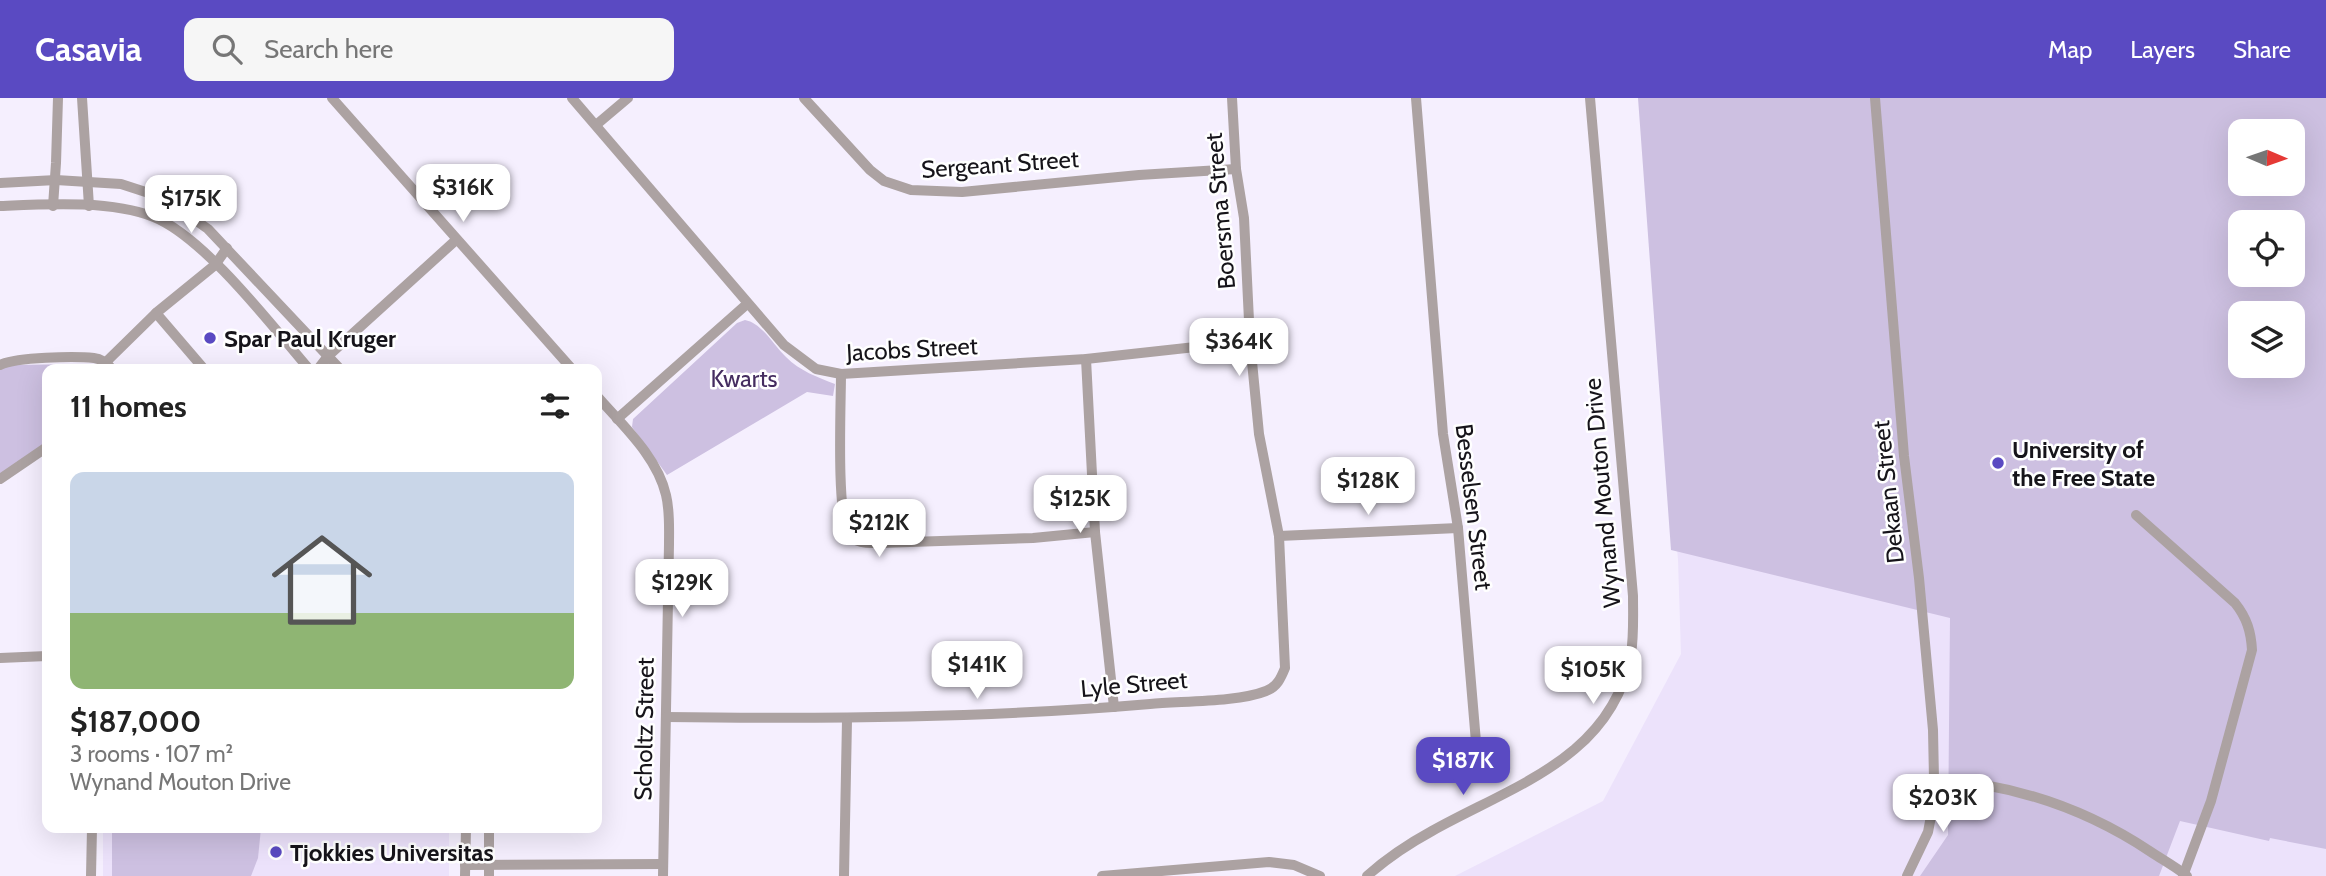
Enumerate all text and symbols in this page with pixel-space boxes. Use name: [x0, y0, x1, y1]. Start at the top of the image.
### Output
search box: [184, 18, 674, 81]
text: Casavia: [35, 29, 142, 69]
icon: search: [208, 30, 246, 68]
text: Search here: [264, 33, 393, 65]
text: Map: [2048, 35, 2092, 64]
text: Layers: [2130, 35, 2195, 64]
text: Share: [2233, 35, 2291, 64]
north arrow: [2228, 119, 2305, 196]
map controls: [2228, 119, 2305, 378]
street label: Boersma Street: [1199, 132, 1241, 290]
street label: Sergeant Street: [920, 144, 1080, 184]
pin: $316K: [414, 164, 512, 224]
text: $316K: [432, 173, 494, 201]
pin: $175K: [142, 176, 240, 235]
text: $175K: [161, 184, 221, 212]
button: locate: [2228, 210, 2305, 287]
button: layers: [2228, 301, 2305, 378]
pin: $364K: [1190, 318, 1288, 378]
place label: Spar Paul Kruger: [224, 324, 396, 353]
text: $364K: [1205, 327, 1273, 355]
marker: Spar Paul Kruger: [202, 330, 218, 346]
street label: Jacobs Street: [844, 331, 979, 367]
park label: Kwarts: [711, 364, 778, 393]
street label: Wynand Mouton Drive: [1578, 377, 1626, 609]
icon: filters: [536, 387, 574, 425]
text: 11 homes: [70, 388, 187, 425]
street label: Dekaan Street: [1866, 419, 1910, 565]
street label: Besselsen Street: [1449, 422, 1499, 592]
place label: University of the Free State: [2012, 435, 2155, 492]
marker: University of the Free State: [1990, 455, 2006, 471]
pin: $128K: [1319, 458, 1417, 517]
text: $128K: [1337, 466, 1399, 494]
pin: $125K: [1031, 476, 1129, 535]
text: $125K: [1050, 484, 1110, 512]
pin: $212K: [830, 500, 928, 559]
text: $212K: [849, 508, 909, 536]
icon: home: [259, 517, 385, 643]
pin: $129K: [633, 560, 731, 619]
text: $129K: [651, 568, 713, 596]
pin: $141K: [928, 642, 1026, 701]
pin: $105K: [1544, 646, 1642, 706]
text: $141K: [948, 650, 1006, 678]
text: $105K: [1561, 655, 1625, 683]
street label: Scholtz Street: [628, 657, 660, 801]
street label: Lyle Street: [1079, 665, 1189, 703]
text: $187,000: [70, 703, 201, 740]
pin: $187K: [1414, 738, 1512, 797]
text: 3 rooms · 107 m²: [70, 740, 233, 768]
text: $187K: [1432, 746, 1494, 774]
text: Wynand Mouton Drive: [70, 768, 291, 796]
pin: $203K: [1894, 774, 1992, 834]
text: $203K: [1909, 783, 1977, 811]
place label: Tjokkies Universitas: [290, 838, 494, 867]
marker: Tjokkies Universitas: [268, 844, 284, 860]

